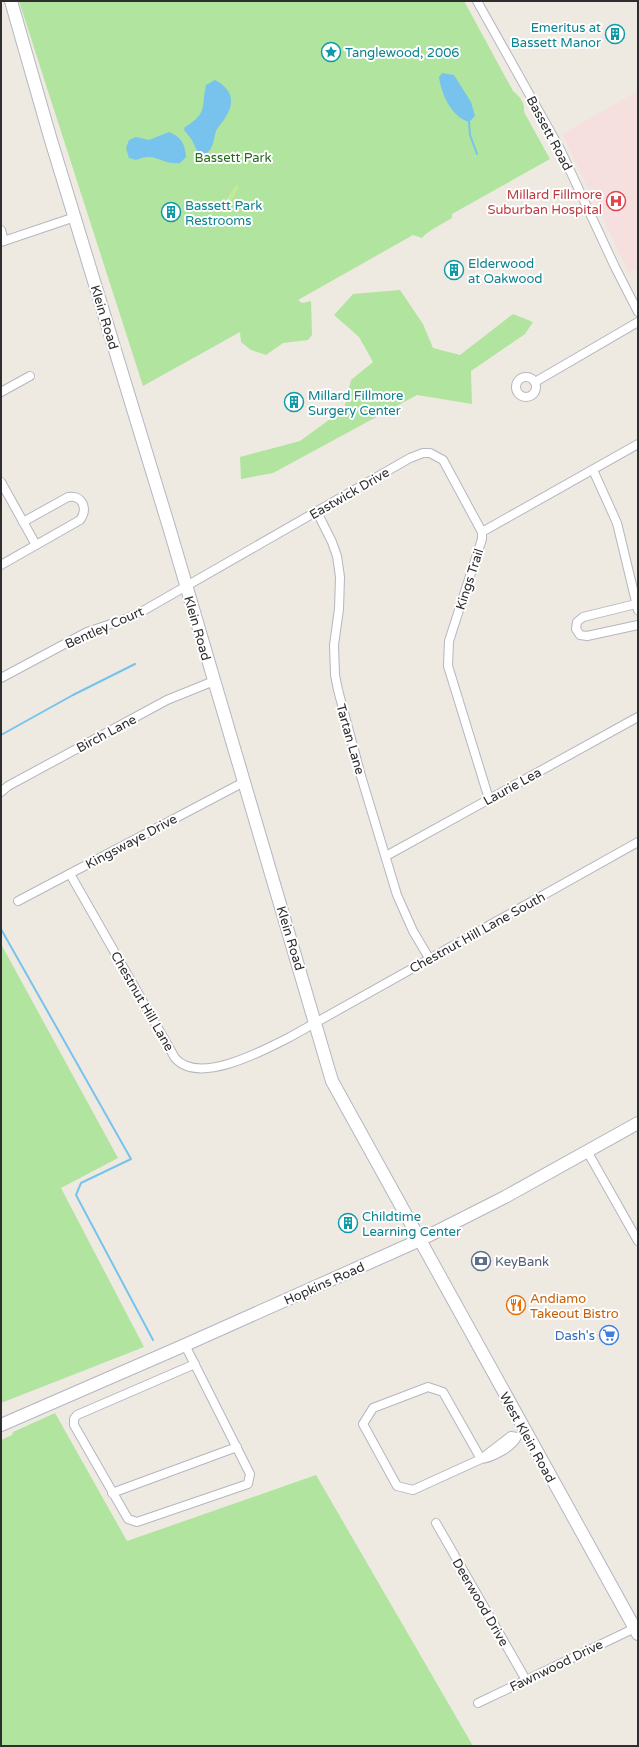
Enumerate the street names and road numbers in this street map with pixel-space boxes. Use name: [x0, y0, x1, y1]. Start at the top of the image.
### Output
street label: Bassett Road: [523, 93, 575, 173]
street label: Klein Road: [87, 283, 121, 351]
street label: Eastwick Drive: [307, 465, 392, 523]
street label: Kings Trail: [453, 547, 487, 612]
street label: Klein Road: [180, 594, 214, 662]
street label: Bentley Court: [63, 603, 146, 652]
street label: Tartan Lane: [332, 702, 368, 776]
street label: Birch Lane: [74, 712, 139, 756]
street label: Laurie Lea: [481, 764, 544, 809]
street label: Kingswaye Drive: [83, 811, 180, 873]
street label: Chestnut Hill Lane South: [407, 889, 548, 977]
street label: Klein Road: [273, 904, 307, 972]
street label: Chestnut Hill Lane: [107, 949, 177, 1054]
street label: Hopkins Road: [282, 1259, 367, 1309]
street label: West Klein Road: [496, 1389, 559, 1486]
street label: Deerwood Drive: [448, 1556, 512, 1649]
street label: Fawnwood Drive: [507, 1636, 606, 1695]

